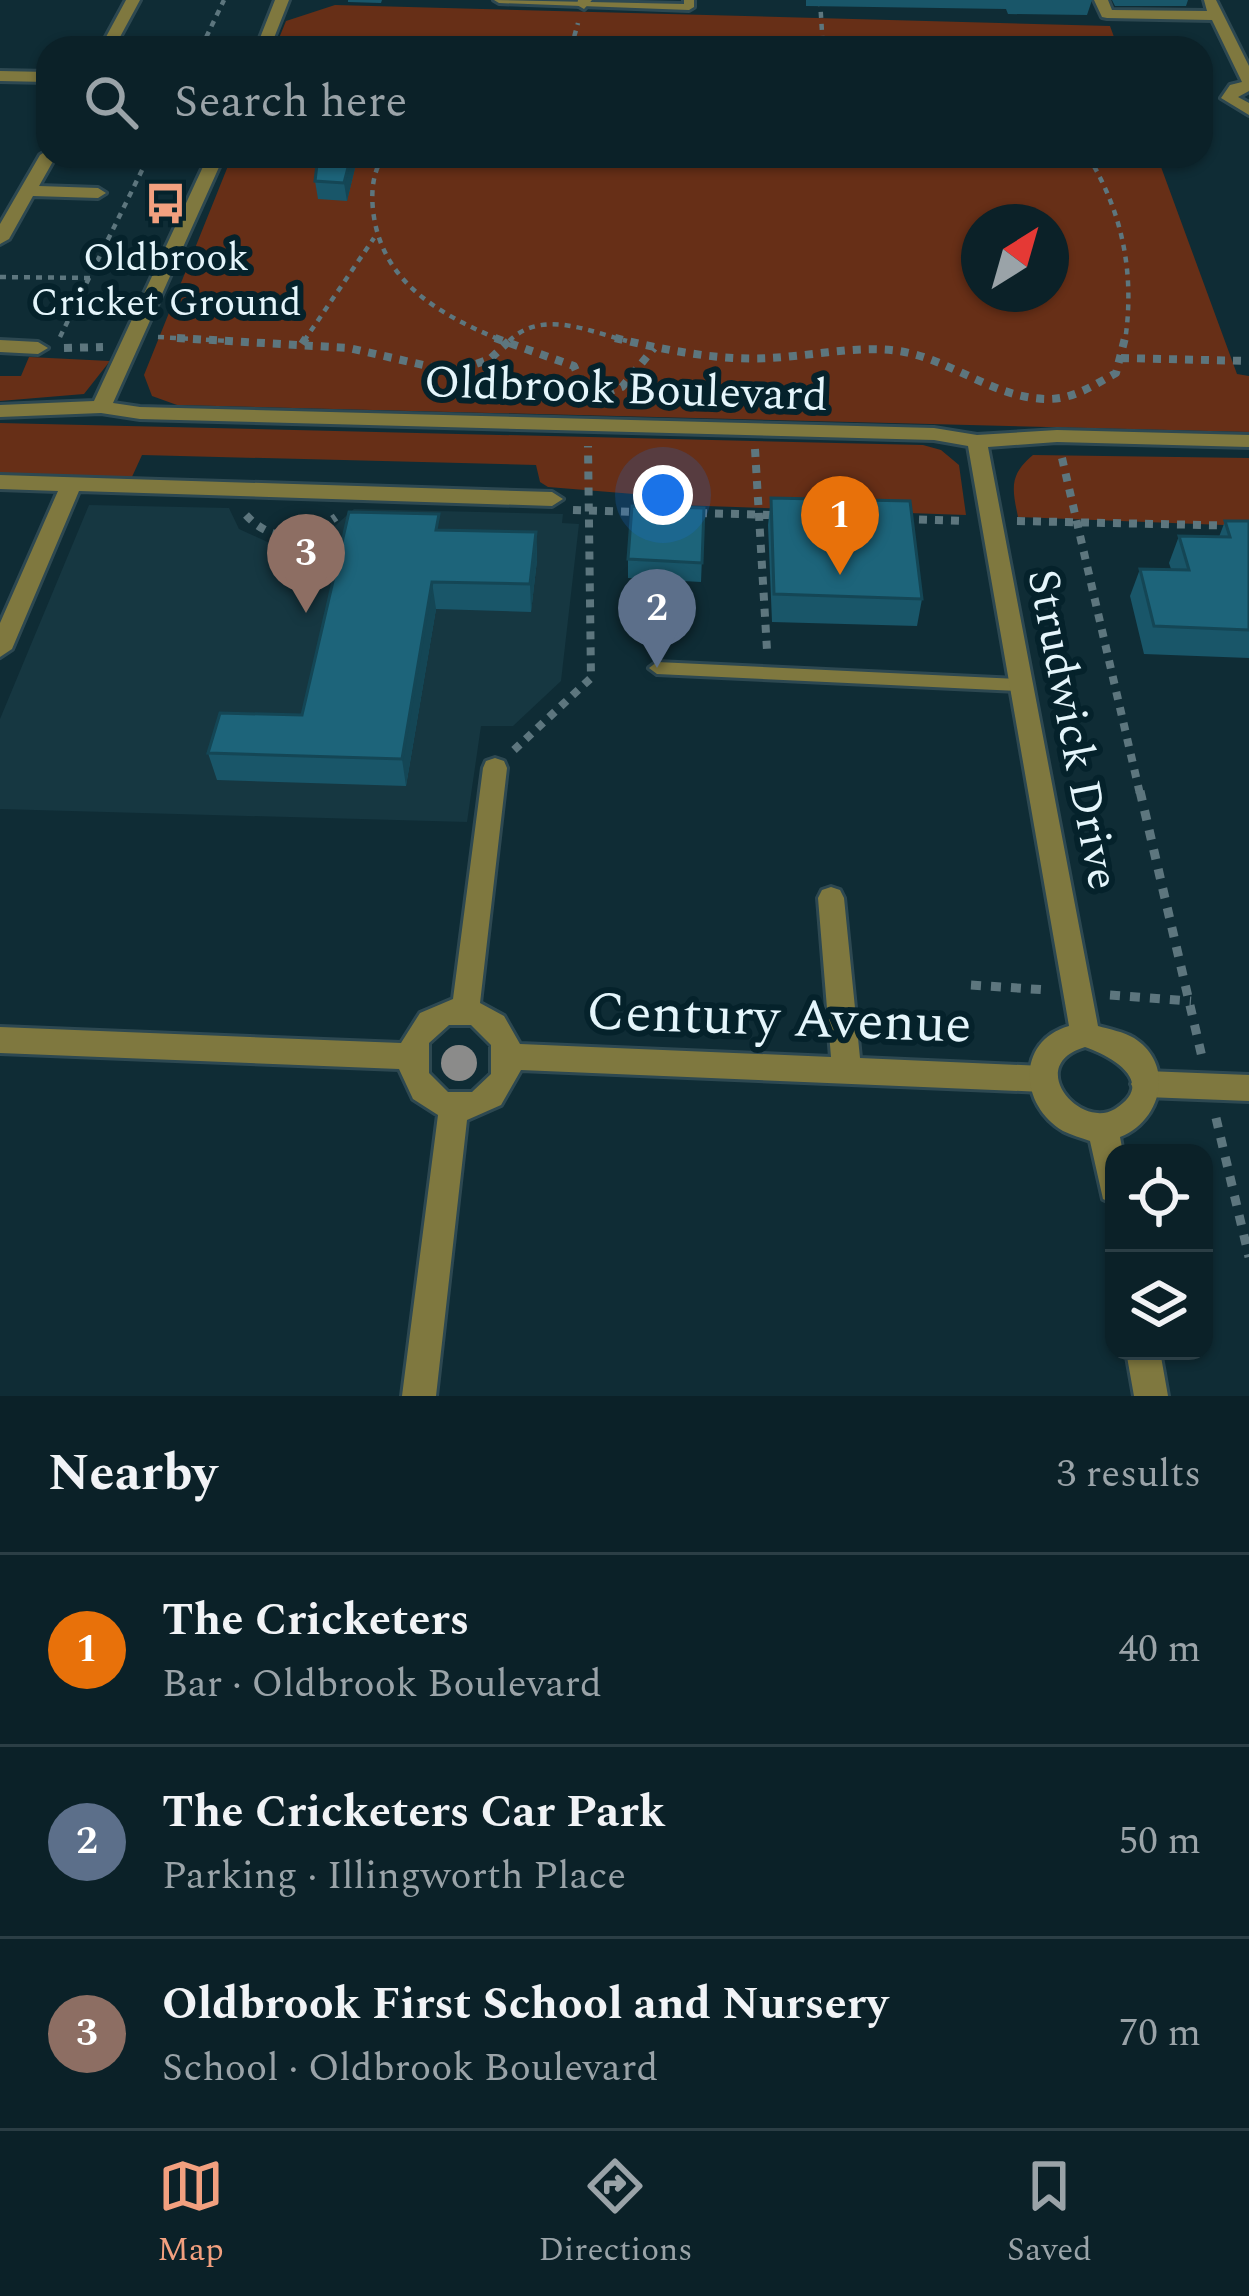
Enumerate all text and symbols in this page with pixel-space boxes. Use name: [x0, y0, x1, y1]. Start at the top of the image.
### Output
search box: [36, 36, 1213, 168]
text: Search here: [174, 68, 407, 137]
icon: search: [78, 69, 144, 135]
bus stop icon: Oldbrook Cricket Ground: [143, 181, 189, 227]
north arrow: [961, 204, 1069, 312]
place label: Oldbrook Cricket Ground: [31, 229, 301, 333]
street label: Oldbrook Boulevard: [423, 348, 829, 431]
your location: [633, 465, 693, 525]
pin: 1: [801, 476, 879, 575]
pin: 3: [267, 514, 345, 613]
street label: Strudwick Drive: [1008, 563, 1137, 896]
pin: 2: [618, 569, 696, 668]
street label: Century Avenue: [585, 971, 973, 1067]
map controls: [1105, 1144, 1213, 1360]
button: locate: [1105, 1144, 1213, 1252]
button: layers: [1105, 1252, 1213, 1360]
text: Nearby: [48, 1435, 217, 1513]
text: 3 results: [1057, 1445, 1201, 1504]
text: The Cricketers: [162, 1586, 469, 1655]
text: 1: [76, 1620, 98, 1679]
text: 40 m: [1119, 1620, 1201, 1679]
text: Bar · Oldbrook Boulevard: [162, 1655, 602, 1714]
text: The Cricketers Car Park: [162, 1778, 666, 1847]
text: 2: [76, 1812, 98, 1871]
text: 50 m: [1119, 1812, 1201, 1871]
text: Parking · Illingworth Place: [162, 1847, 626, 1906]
text: Oldbrook First School and Nursery: [162, 1970, 888, 2039]
text: 3: [76, 2004, 98, 2063]
text: 70 m: [1119, 2004, 1201, 2063]
text: School · Oldbrook Boulevard: [162, 2039, 658, 2098]
tab: Map: [157, 2153, 224, 2275]
tab: Directions: [538, 2153, 692, 2275]
tab: Saved: [1007, 2153, 1092, 2275]

